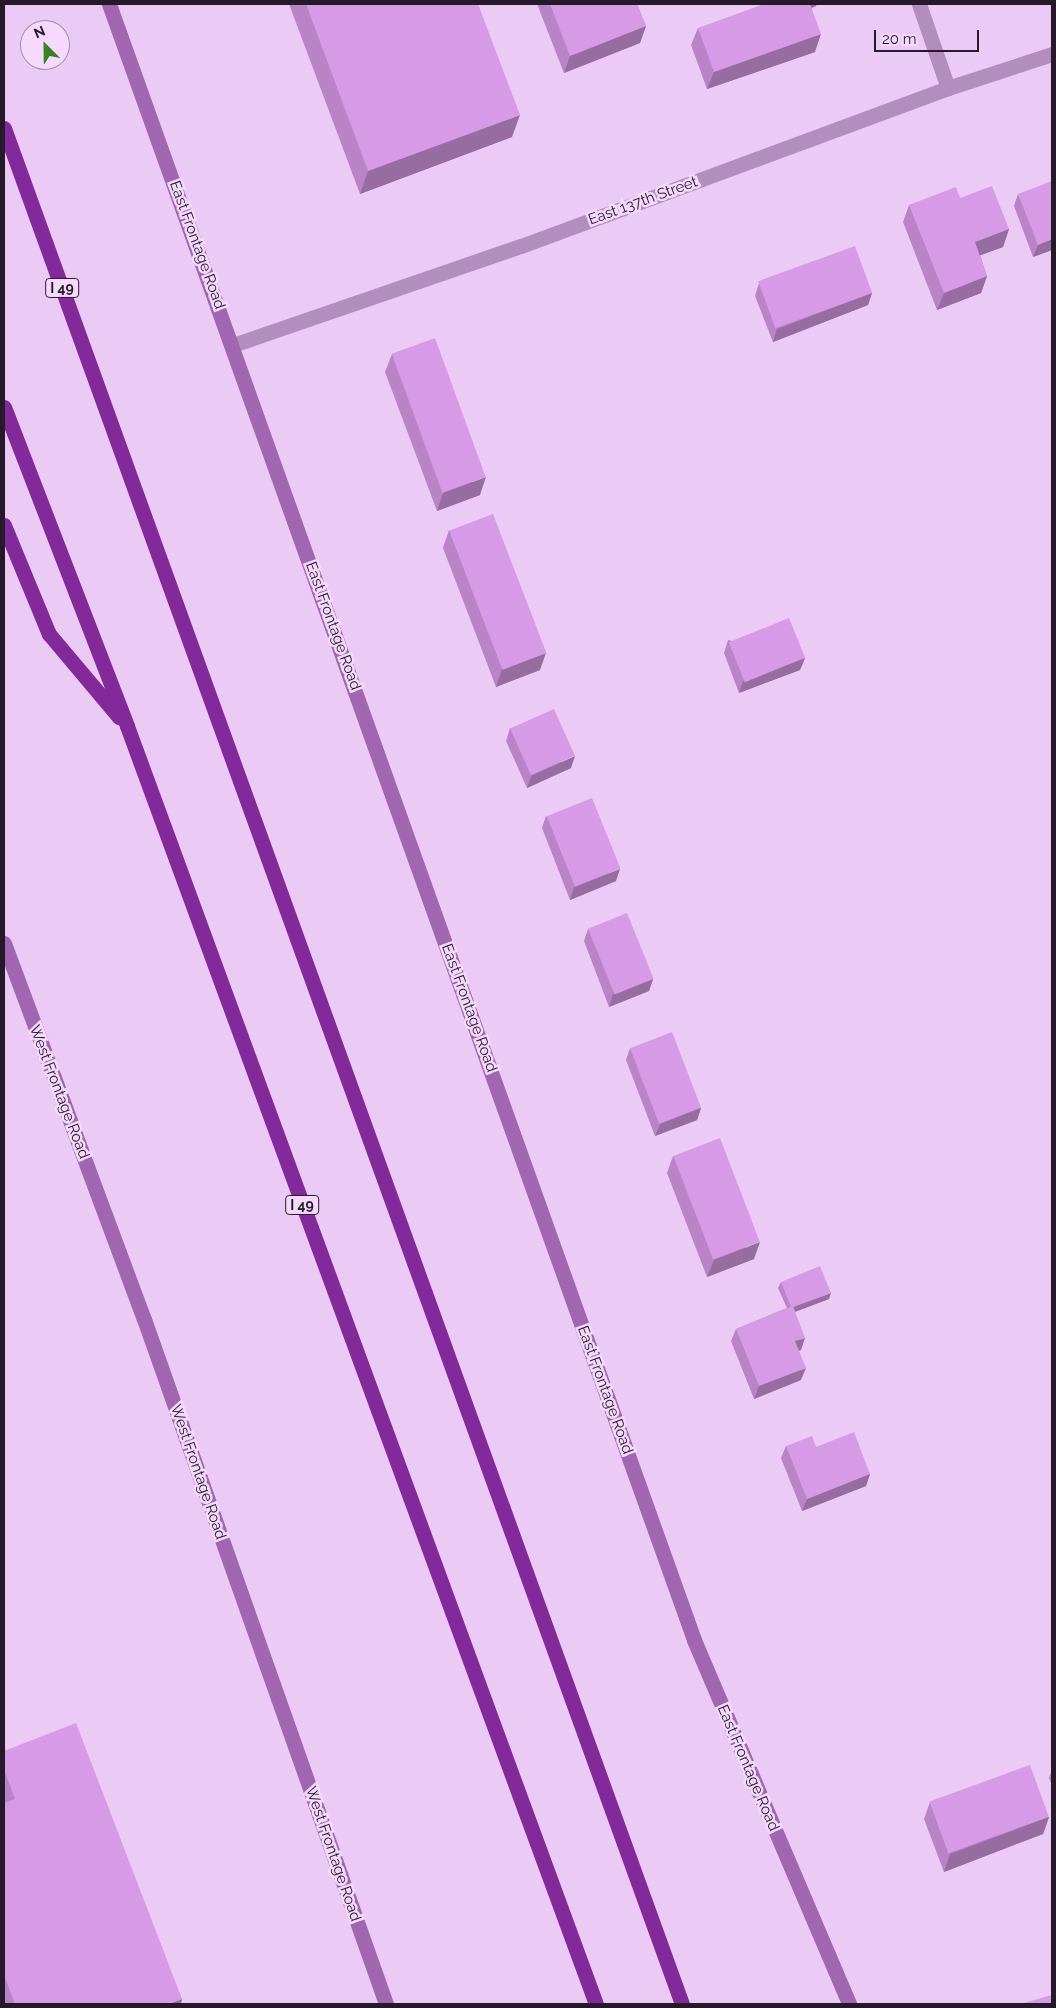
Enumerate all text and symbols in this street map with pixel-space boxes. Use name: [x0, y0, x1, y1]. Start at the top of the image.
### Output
north arrow: [20, 20, 70, 70]
scale bar: [876, 20, 981, 52]
text: N: [31, 23, 48, 42]
text: 20 m: [882, 30, 917, 48]
street label: East 137th Street: [586, 173, 700, 229]
street label: East Frontage Road: [165, 178, 229, 312]
road number: I 49: [44, 276, 80, 300]
street label: East Frontage Road: [301, 559, 365, 693]
street label: East Frontage Road: [437, 941, 501, 1075]
street label: West Frontage Road: [25, 1023, 93, 1161]
road number: I 49: [284, 1194, 320, 1216]
street label: East Frontage Road: [573, 1323, 637, 1457]
street label: West Frontage Road: [166, 1402, 230, 1542]
street label: East Frontage Road: [713, 1702, 783, 1834]
street label: West Frontage Road: [301, 1784, 365, 1924]

